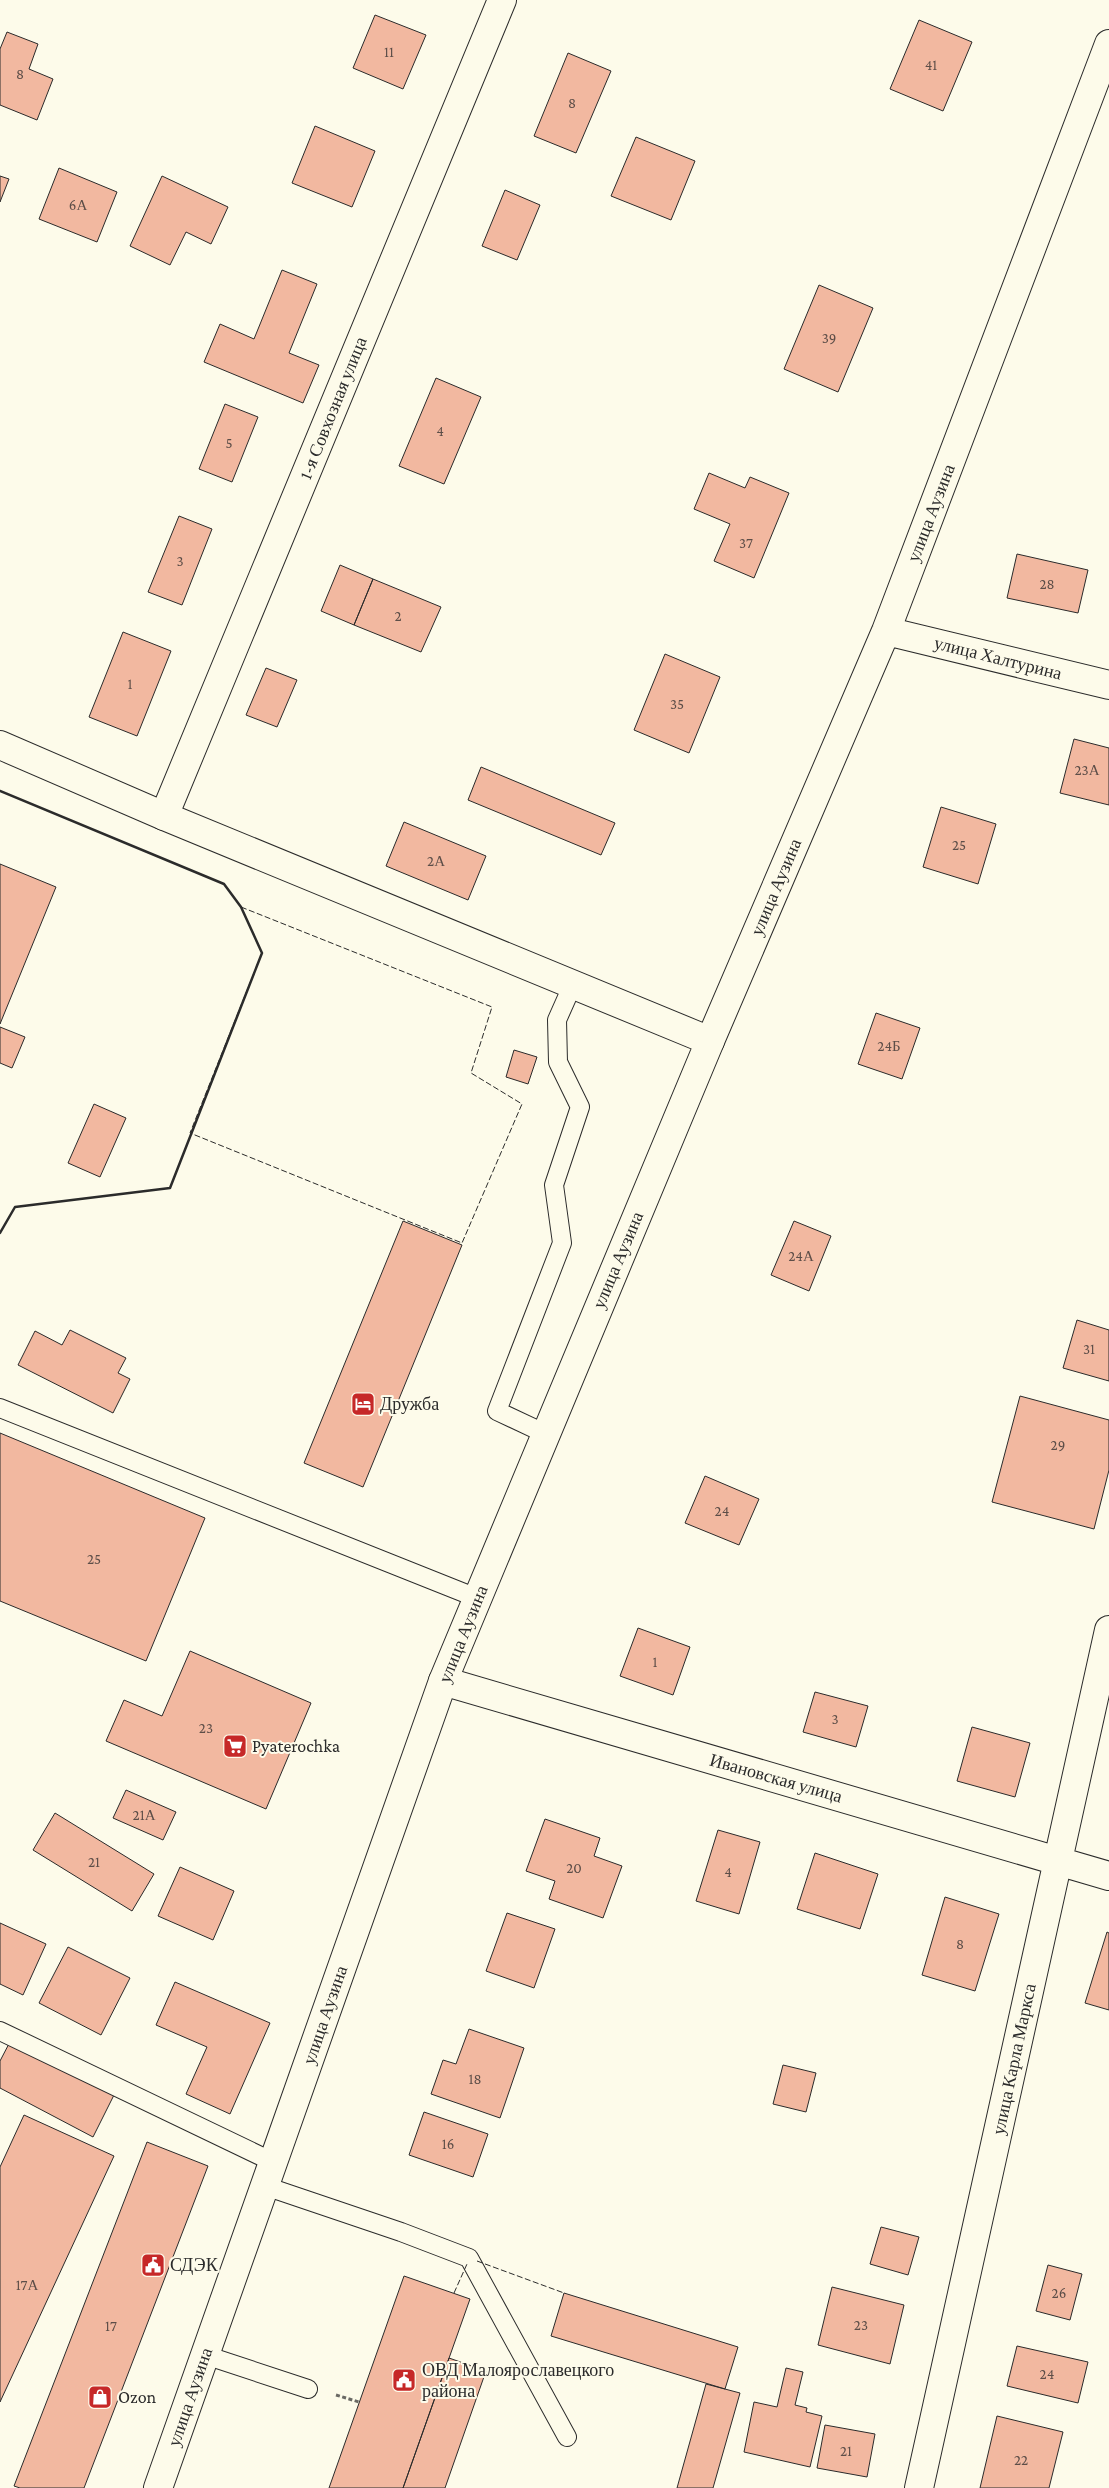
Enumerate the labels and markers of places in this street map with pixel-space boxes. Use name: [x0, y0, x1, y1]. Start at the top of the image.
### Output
hotel icon: Дружба: [350, 1391, 376, 1417]
place label: Дружба: [380, 1394, 439, 1414]
supermarket icon: Pyaterochka: [222, 1733, 248, 1759]
place label: Pyaterochka: [252, 1736, 340, 1756]
public building icon: СДЭК: [140, 2252, 166, 2278]
place label: СДЭК: [170, 2255, 219, 2275]
place label: ОВД Малоярославецкого района: [422, 2360, 614, 2401]
public building icon: ОВД Малоярославецкого района: [391, 2367, 417, 2393]
shop icon: Ozon: [87, 2384, 113, 2410]
place label: Ozon: [118, 2387, 157, 2407]

